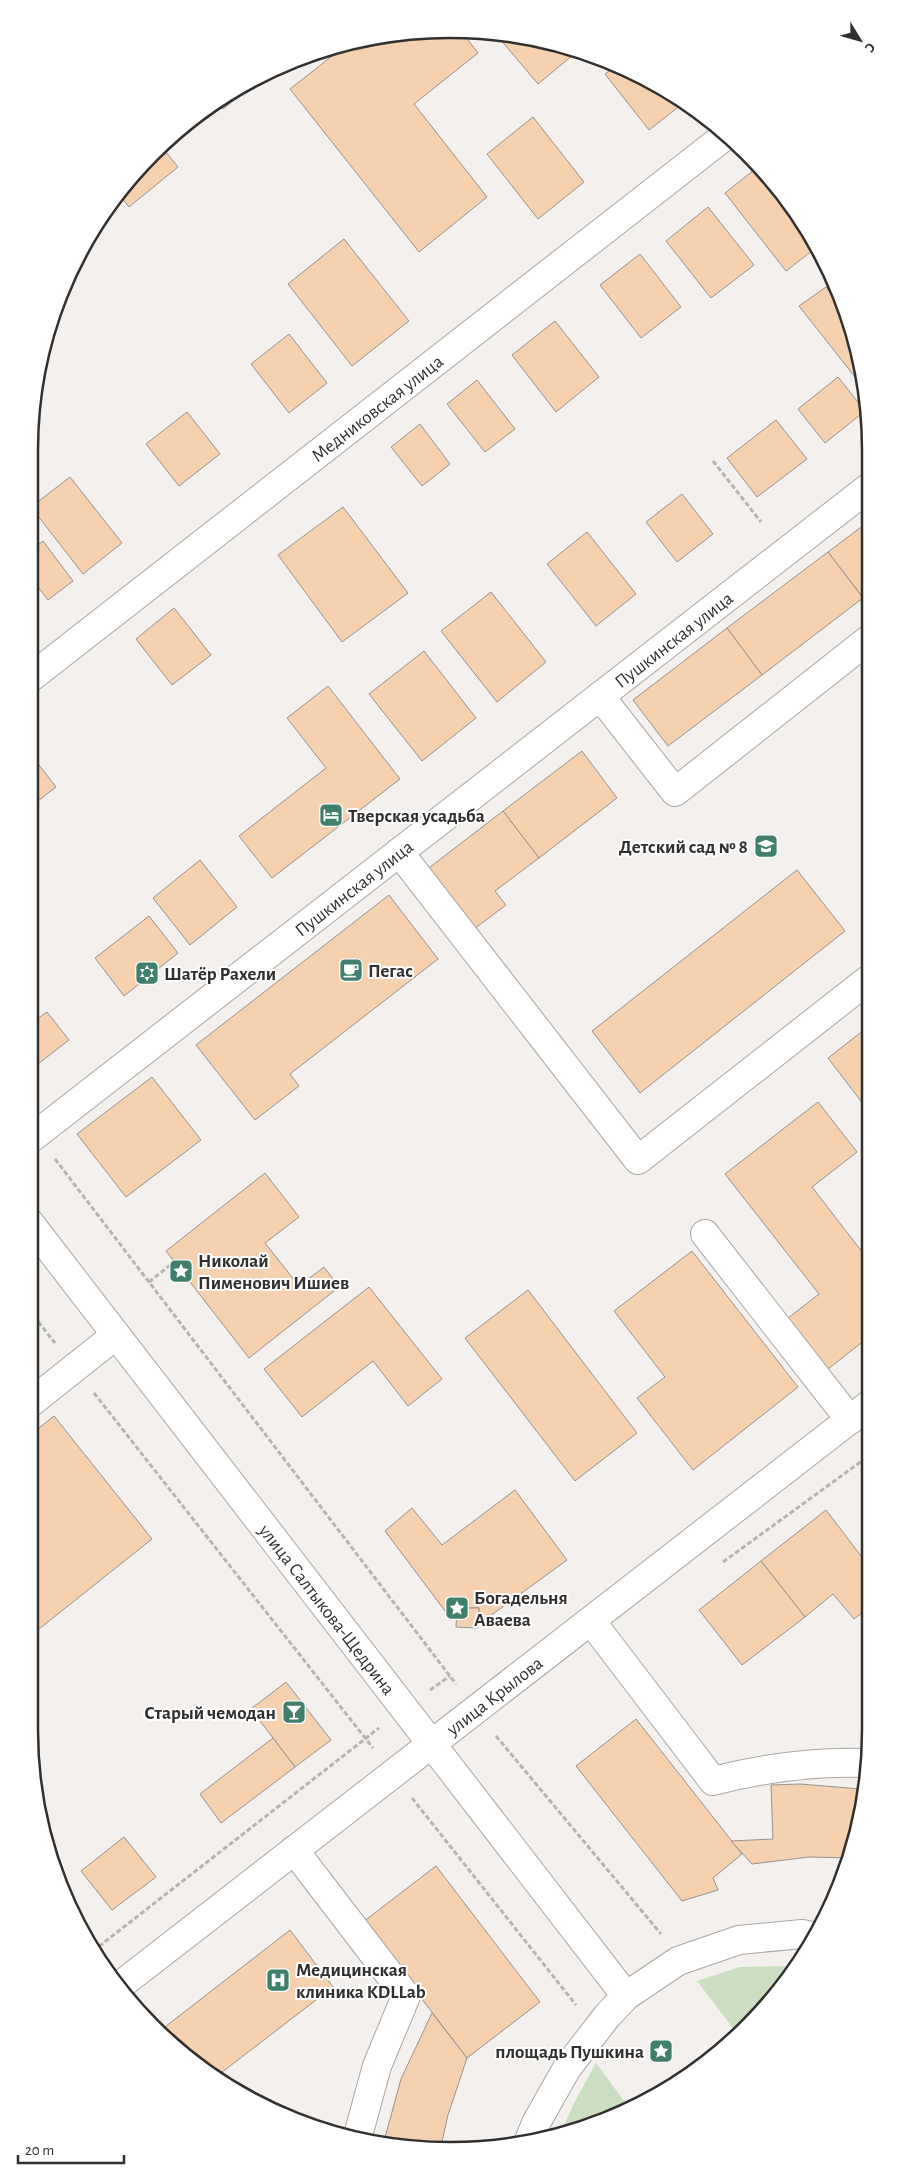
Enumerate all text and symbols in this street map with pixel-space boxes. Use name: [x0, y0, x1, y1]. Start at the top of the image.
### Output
north arrow: [835, 15, 885, 65]
text: С: [862, 40, 878, 55]
street label: Медниковская улица: [308, 352, 447, 466]
street label: Пушкинская улица: [612, 589, 737, 692]
hotel icon: Тверская усадьба: [318, 802, 344, 828]
place label: Тверская усадьба: [348, 807, 485, 826]
school or university icon: Детский сад № 8: [753, 833, 779, 859]
street label: Пушкинская улица: [292, 837, 417, 941]
place label: Детский сад № 8: [619, 838, 748, 857]
cafe icon: Пегас: [338, 957, 364, 983]
synagogue icon: Шатёр Рахели: [134, 960, 160, 986]
place label: Пегас: [368, 962, 413, 981]
place label: Шатёр Рахели: [164, 965, 276, 984]
place label: Николай Пименович Ишиев: [198, 1252, 349, 1293]
place icon: Николай Пименович Ишиев: [168, 1258, 194, 1284]
street label: улица Салтыкова-Щедрина: [254, 1521, 398, 1699]
place label: Богадельня Аваева: [474, 1589, 568, 1630]
place icon: Богадельня Аваева: [444, 1595, 470, 1621]
street label: улица Крылова: [443, 1653, 547, 1740]
bar icon: Старый чемодан: [281, 1699, 307, 1725]
place label: Старый чемодан: [144, 1704, 276, 1723]
place label: Медицинская клиника KDLLab: [296, 1961, 426, 2002]
hospital icon: Медицинская клиника KDLLab: [265, 1967, 291, 1993]
place icon: площадь Пушкина: [648, 2038, 674, 2064]
place label: площадь Пушкина: [495, 2043, 644, 2062]
scale bar: [18, 2132, 124, 2164]
text: 20 m: [25, 2143, 54, 2158]

